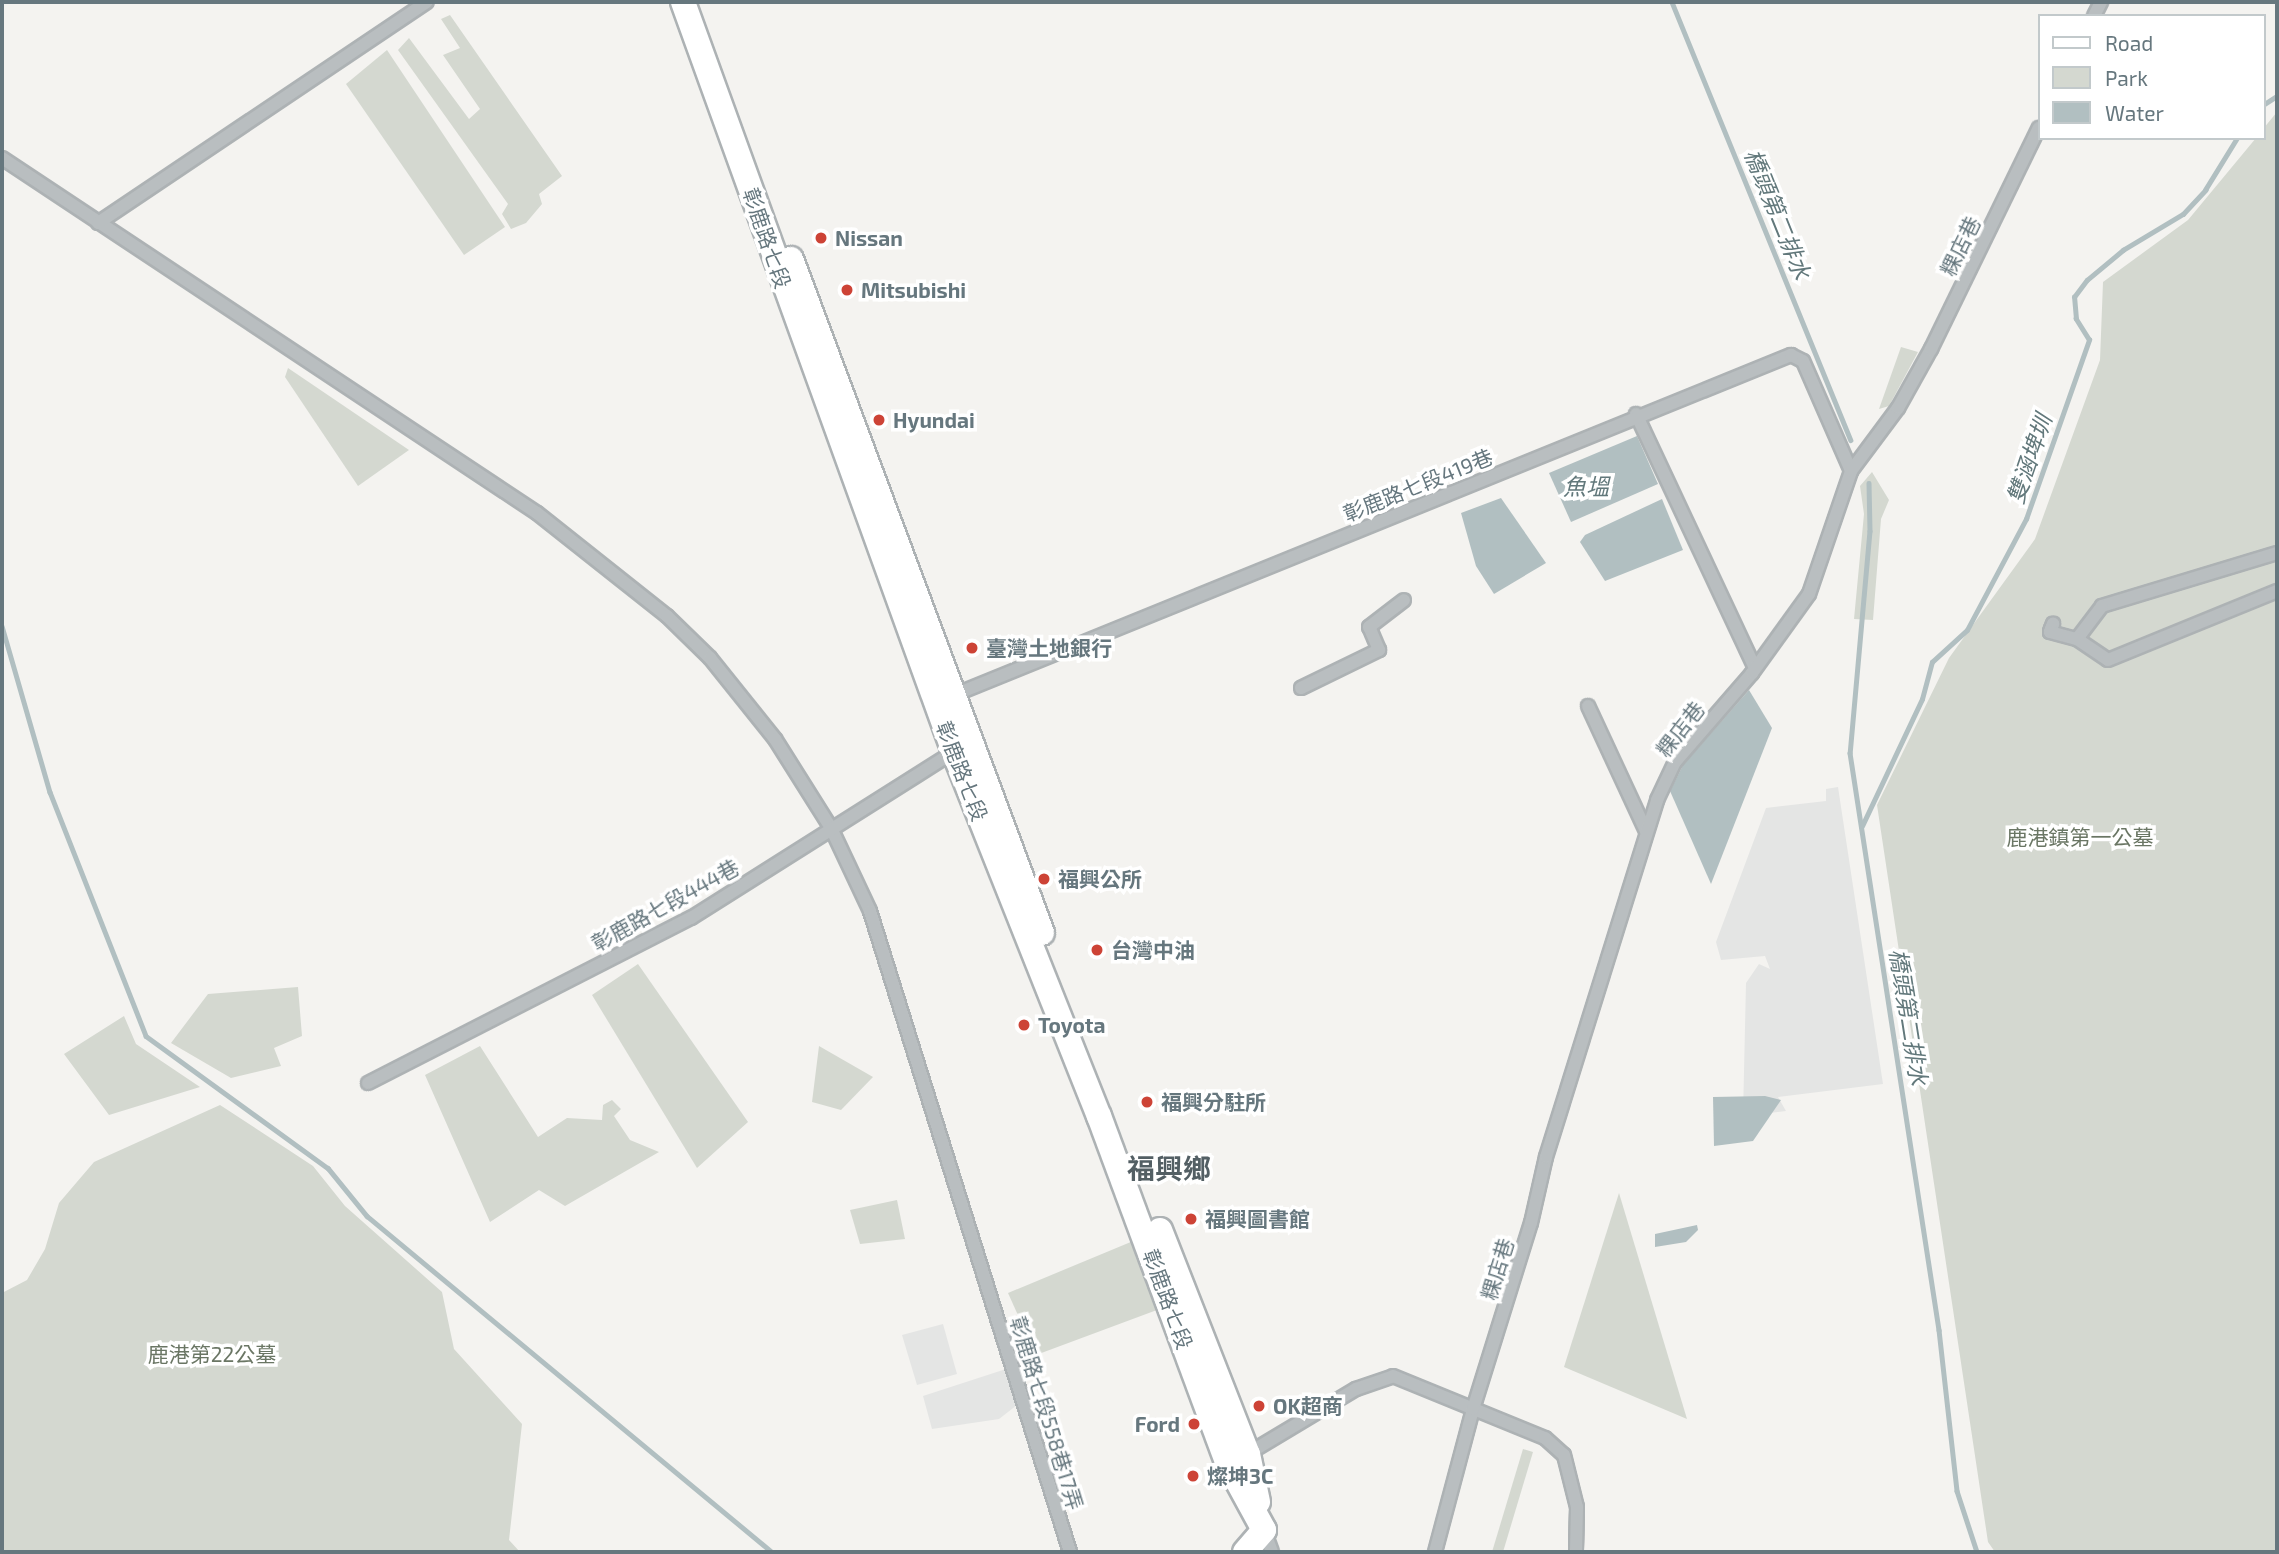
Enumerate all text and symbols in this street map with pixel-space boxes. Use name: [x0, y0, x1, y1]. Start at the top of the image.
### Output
legend: [2038, 14, 2265, 140]
text: Road: [2105, 30, 2153, 55]
text: Park: [2105, 65, 2148, 90]
text: Water: [2105, 100, 2164, 125]
water label: 橋頭第二排水: [1739, 145, 1817, 283]
street label: 彰鹿路七段: [738, 184, 796, 292]
street label: 粿店巷: [1935, 212, 1985, 280]
place label: Nissan: [835, 225, 903, 251]
marker: Nissan: [813, 230, 829, 246]
place label: Mitsubishi: [861, 277, 966, 303]
marker: Mitsubishi: [839, 282, 855, 298]
place label: Hyundai: [893, 407, 975, 433]
water label: 雙涵埤圳: [2001, 411, 2057, 507]
marker: Hyundai: [871, 412, 887, 428]
street label: 彰鹿路七段419巷: [1339, 443, 1497, 527]
water label: 魚塭: [1563, 472, 1609, 500]
place label: 臺灣土地銀行: [986, 635, 1112, 661]
marker: 臺灣土地銀行: [964, 640, 980, 656]
street label: 粿店巷: [1651, 696, 1709, 762]
street label: 彰鹿路七段: [931, 717, 993, 825]
park label: 鹿港鎮第一公墓: [2007, 824, 2153, 850]
street label: 彰鹿路七段444巷: [587, 854, 743, 956]
place label: 福興公所: [1058, 866, 1142, 892]
marker: 福興公所: [1036, 871, 1052, 887]
place label: 台灣中油: [1111, 937, 1195, 963]
marker: 台灣中油: [1089, 942, 1105, 958]
water label: 橋頭第二排水: [1885, 947, 1933, 1087]
place label: Toyota: [1038, 1012, 1105, 1038]
marker: Toyota: [1016, 1017, 1032, 1033]
place label: 福興分駐所: [1161, 1089, 1266, 1115]
marker: 福興分駐所: [1139, 1094, 1155, 1110]
district label: 福興鄉: [1127, 1151, 1211, 1185]
place label: 福興圖書館: [1205, 1206, 1310, 1232]
marker: 福興圖書館: [1183, 1211, 1199, 1227]
street label: 粿店巷: [1476, 1235, 1518, 1303]
street label: 彰鹿路七段: [1138, 1245, 1198, 1353]
street label: 彰鹿路七段558巷17弄: [1006, 1313, 1088, 1513]
park label: 鹿港第22公墓: [148, 1341, 276, 1367]
place label: OK超商: [1273, 1393, 1343, 1419]
marker: OK超商: [1251, 1398, 1267, 1414]
place label: Ford: [1135, 1411, 1180, 1437]
marker: Ford: [1186, 1416, 1202, 1432]
place label: 燦坤3C: [1207, 1463, 1273, 1489]
marker: 燦坤3C: [1185, 1468, 1201, 1484]

